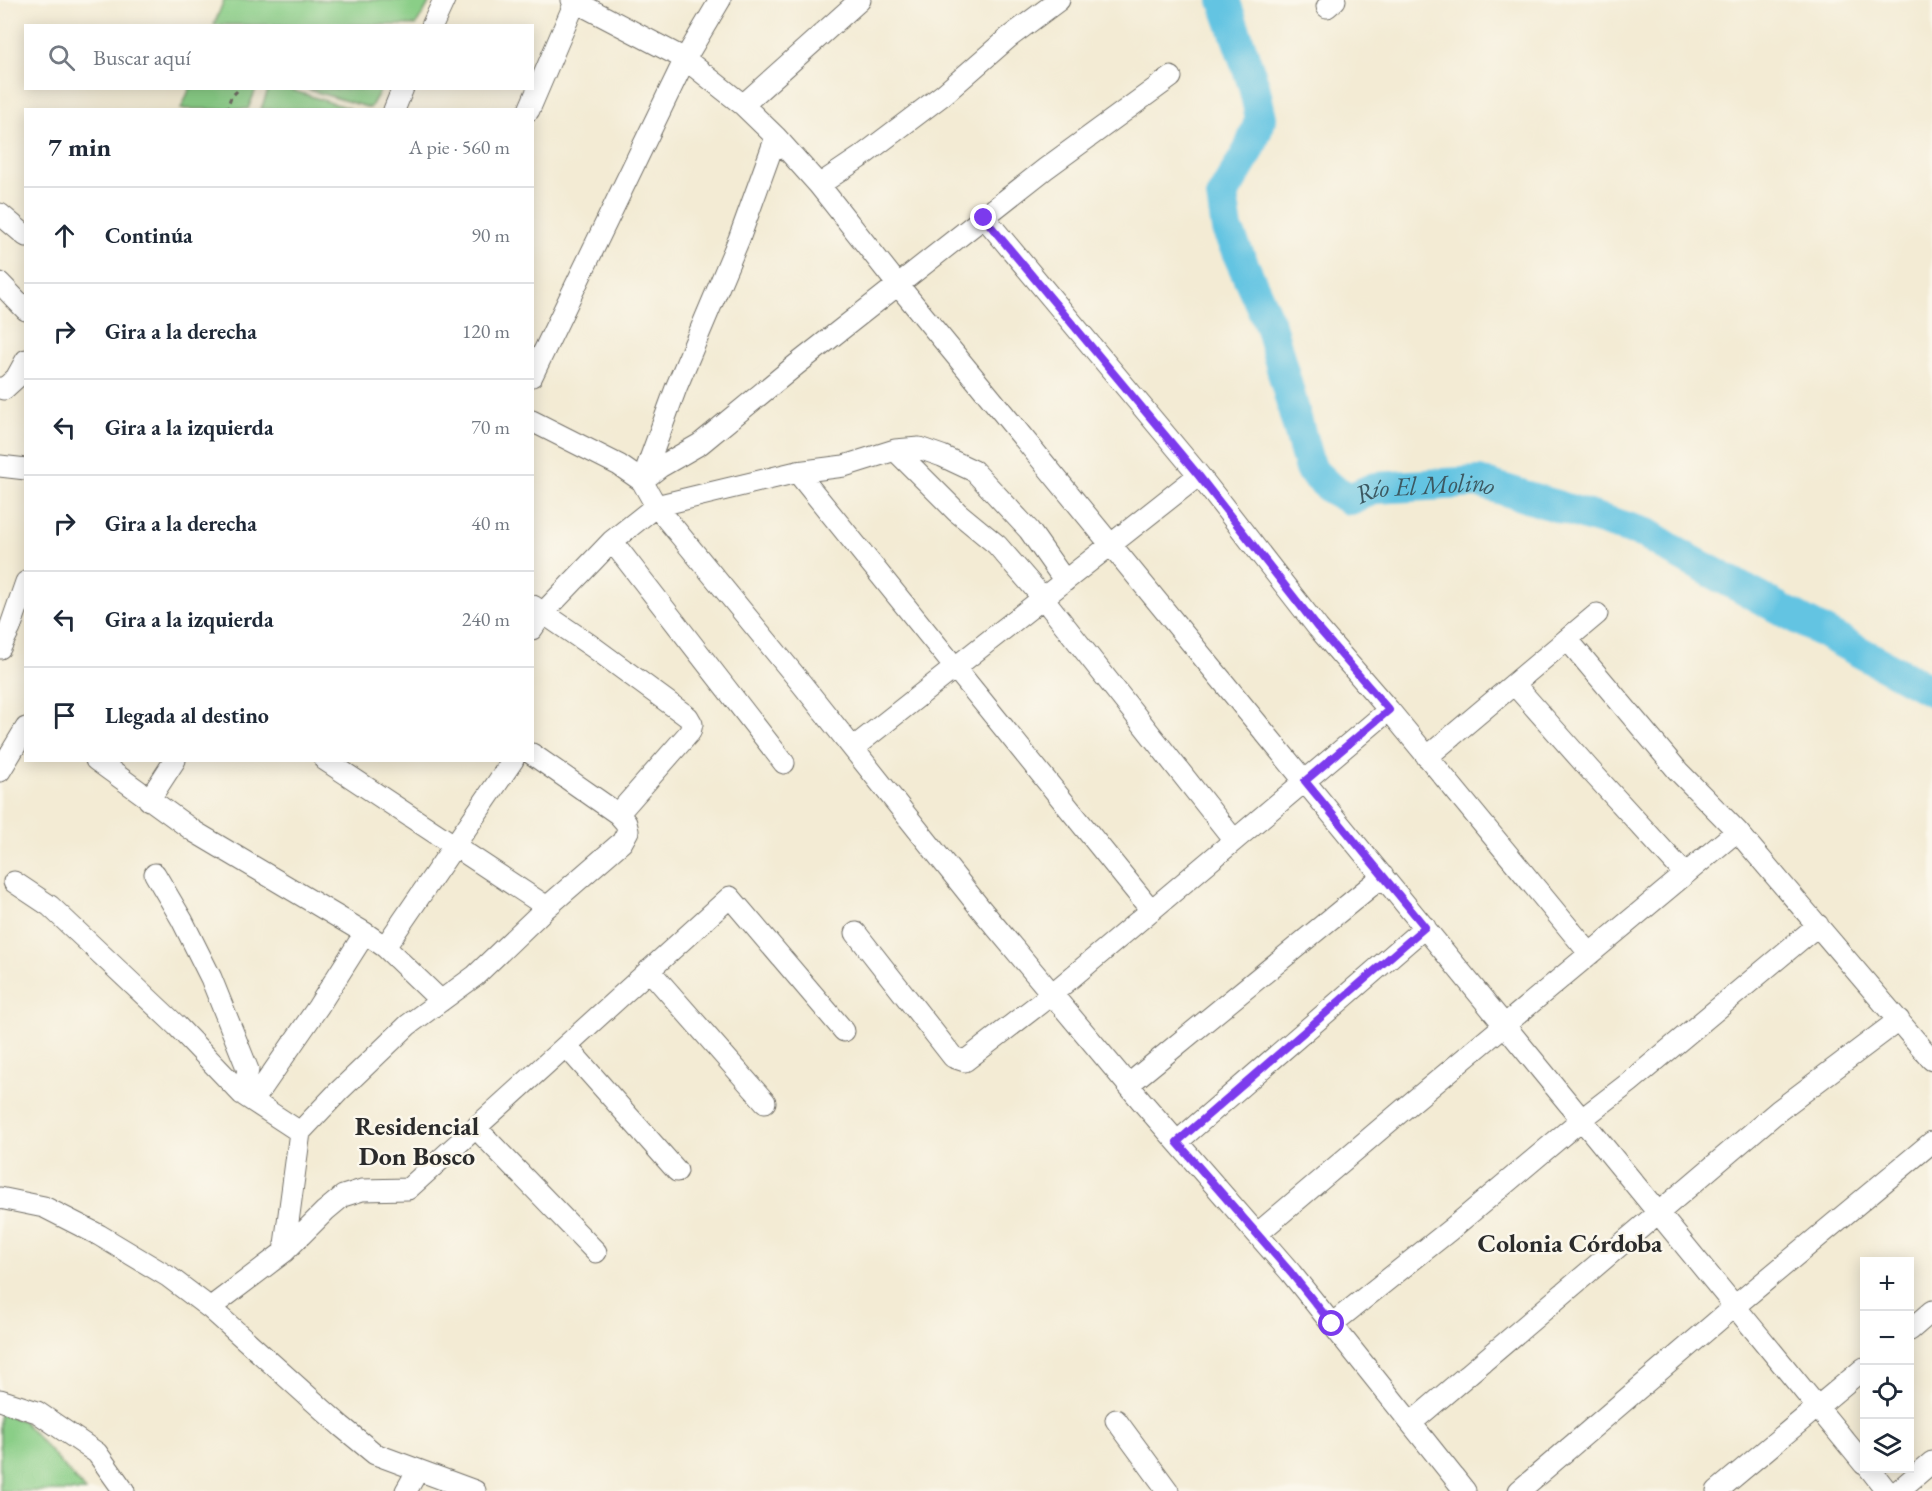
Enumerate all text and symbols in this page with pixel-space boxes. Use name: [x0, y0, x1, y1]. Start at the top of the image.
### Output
search box: [24, 24, 534, 90]
icon: search: [45, 41, 78, 74]
text: Buscar aquí: [93, 43, 191, 72]
text: 7 min: [48, 130, 111, 164]
text: A pie · 560 m: [409, 134, 510, 160]
route end: [970, 204, 996, 230]
icon: ahead: [48, 219, 81, 252]
text: Continúa: [105, 221, 193, 250]
text: 90 m: [471, 222, 510, 248]
icon: right: [48, 315, 81, 348]
text: Gira a la derecha: [105, 317, 257, 346]
text: 120 m: [462, 318, 510, 344]
icon: left: [48, 411, 81, 444]
text: Gira a la izquierda: [105, 413, 274, 442]
text: 70 m: [471, 414, 510, 440]
water label: Río El Molino: [1349, 465, 1500, 512]
icon: right: [48, 507, 81, 540]
text: Gira a la derecha: [105, 509, 257, 538]
text: 40 m: [471, 510, 510, 536]
icon: left: [48, 603, 81, 636]
text: Gira a la izquierda: [105, 605, 274, 634]
text: 240 m: [462, 606, 510, 632]
icon: arrive: [48, 699, 81, 732]
text: Llegada al destino: [105, 701, 269, 730]
district label: Residencial Don Bosco: [355, 1109, 479, 1173]
district label: Colonia Córdoba: [1478, 1226, 1663, 1260]
map controls: [1860, 1257, 1914, 1473]
button: +: [1860, 1257, 1914, 1311]
route start: [1318, 1310, 1344, 1336]
button: −: [1860, 1311, 1914, 1365]
button: locate: [1860, 1365, 1914, 1419]
button: layers: [1860, 1419, 1914, 1473]

